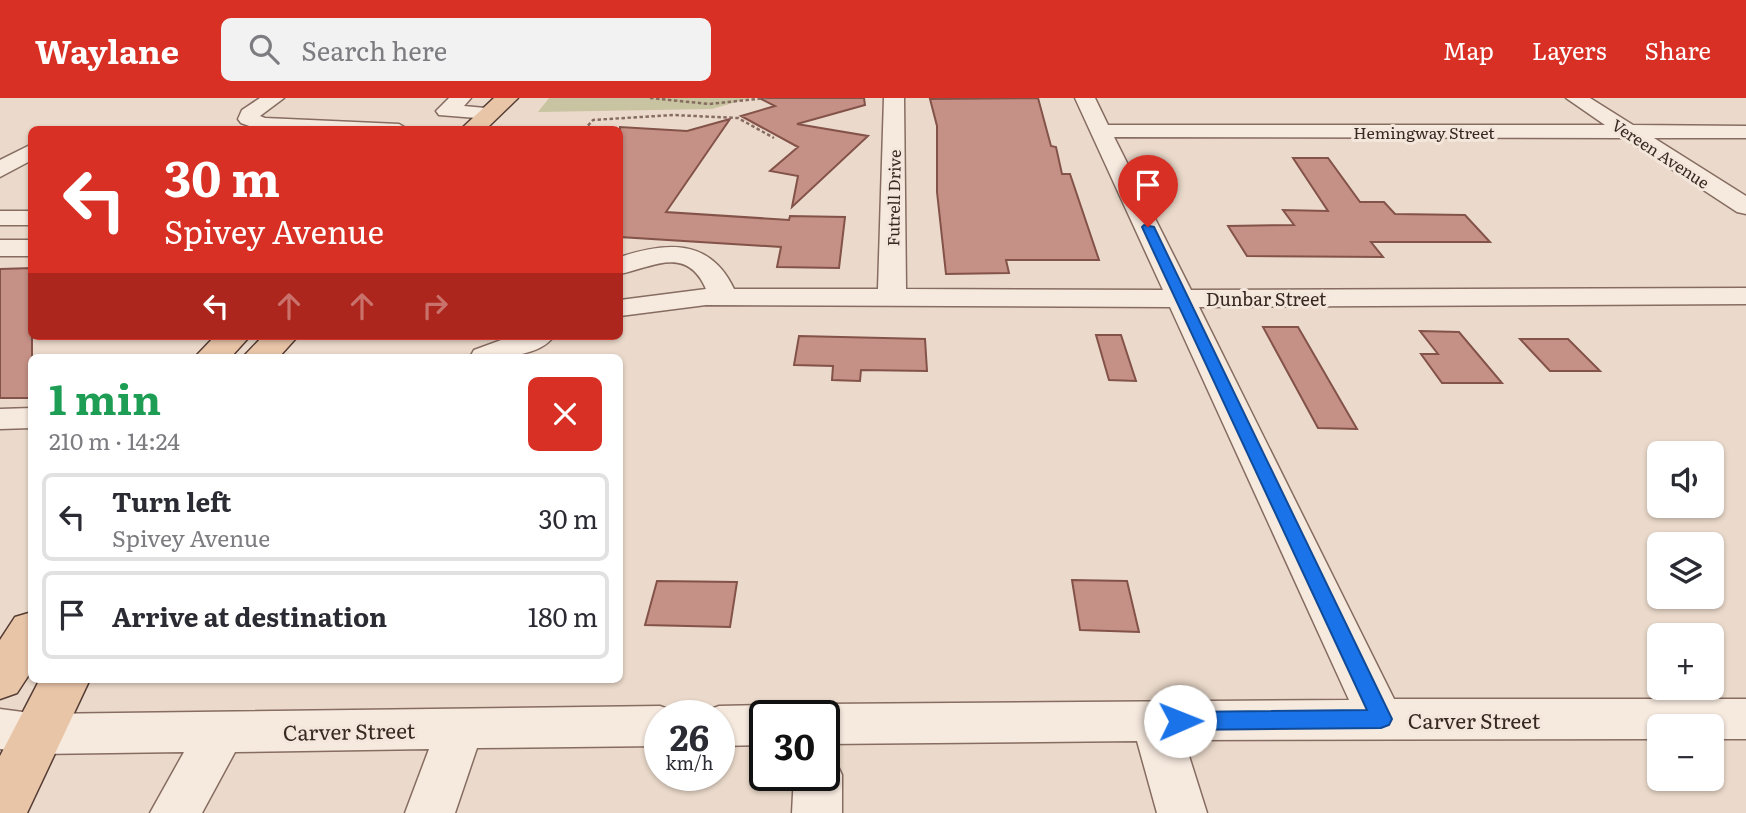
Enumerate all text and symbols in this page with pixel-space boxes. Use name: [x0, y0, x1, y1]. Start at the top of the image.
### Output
search box: [221, 18, 711, 81]
text: Waylane: [35, 25, 179, 74]
icon: search: [245, 30, 283, 68]
text: Search here: [301, 30, 447, 69]
text: Map: [1443, 32, 1494, 67]
text: Layers: [1532, 32, 1606, 67]
text: Share: [1644, 32, 1711, 67]
street label: Vereen Avenue: [1607, 112, 1715, 194]
street label: Hemingway Street: [1353, 120, 1495, 144]
text: 30 m: [164, 139, 280, 212]
street label: Futrell Drive: [880, 149, 906, 247]
icon: left: [49, 154, 140, 245]
pin: [1118, 155, 1178, 227]
icon: arrive: [1129, 166, 1167, 204]
text: Spivey Avenue: [164, 206, 384, 254]
street label: Dunbar Street: [1206, 285, 1327, 312]
icon: left: [197, 287, 235, 325]
icon: ahead: [270, 287, 308, 325]
icon: ahead: [343, 287, 381, 325]
icon: right: [416, 287, 454, 325]
text: 1 min: [49, 366, 161, 428]
button: close: [528, 377, 602, 451]
text: 210 m · 14:24: [49, 423, 180, 457]
map controls: [1647, 441, 1724, 791]
button: sound: [1647, 441, 1724, 518]
text: Turn left: [112, 481, 231, 520]
icon: left: [53, 498, 91, 536]
text: 30 m: [538, 498, 598, 537]
text: Spivey Avenue: [112, 520, 270, 554]
button: layers: [1647, 532, 1724, 609]
icon: arrive: [53, 596, 91, 634]
text: Arrive at destination: [112, 596, 387, 635]
text: 180 m: [528, 596, 598, 635]
button: +: [1647, 623, 1724, 700]
position arrow: [1143, 684, 1217, 758]
speed limit sign: 30: [749, 700, 840, 791]
street label: Carver Street: [1408, 704, 1541, 735]
text: 26: [670, 710, 709, 762]
street label: Carver Street: [283, 713, 416, 747]
button: −: [1647, 714, 1724, 791]
text: km/h: [666, 749, 713, 776]

